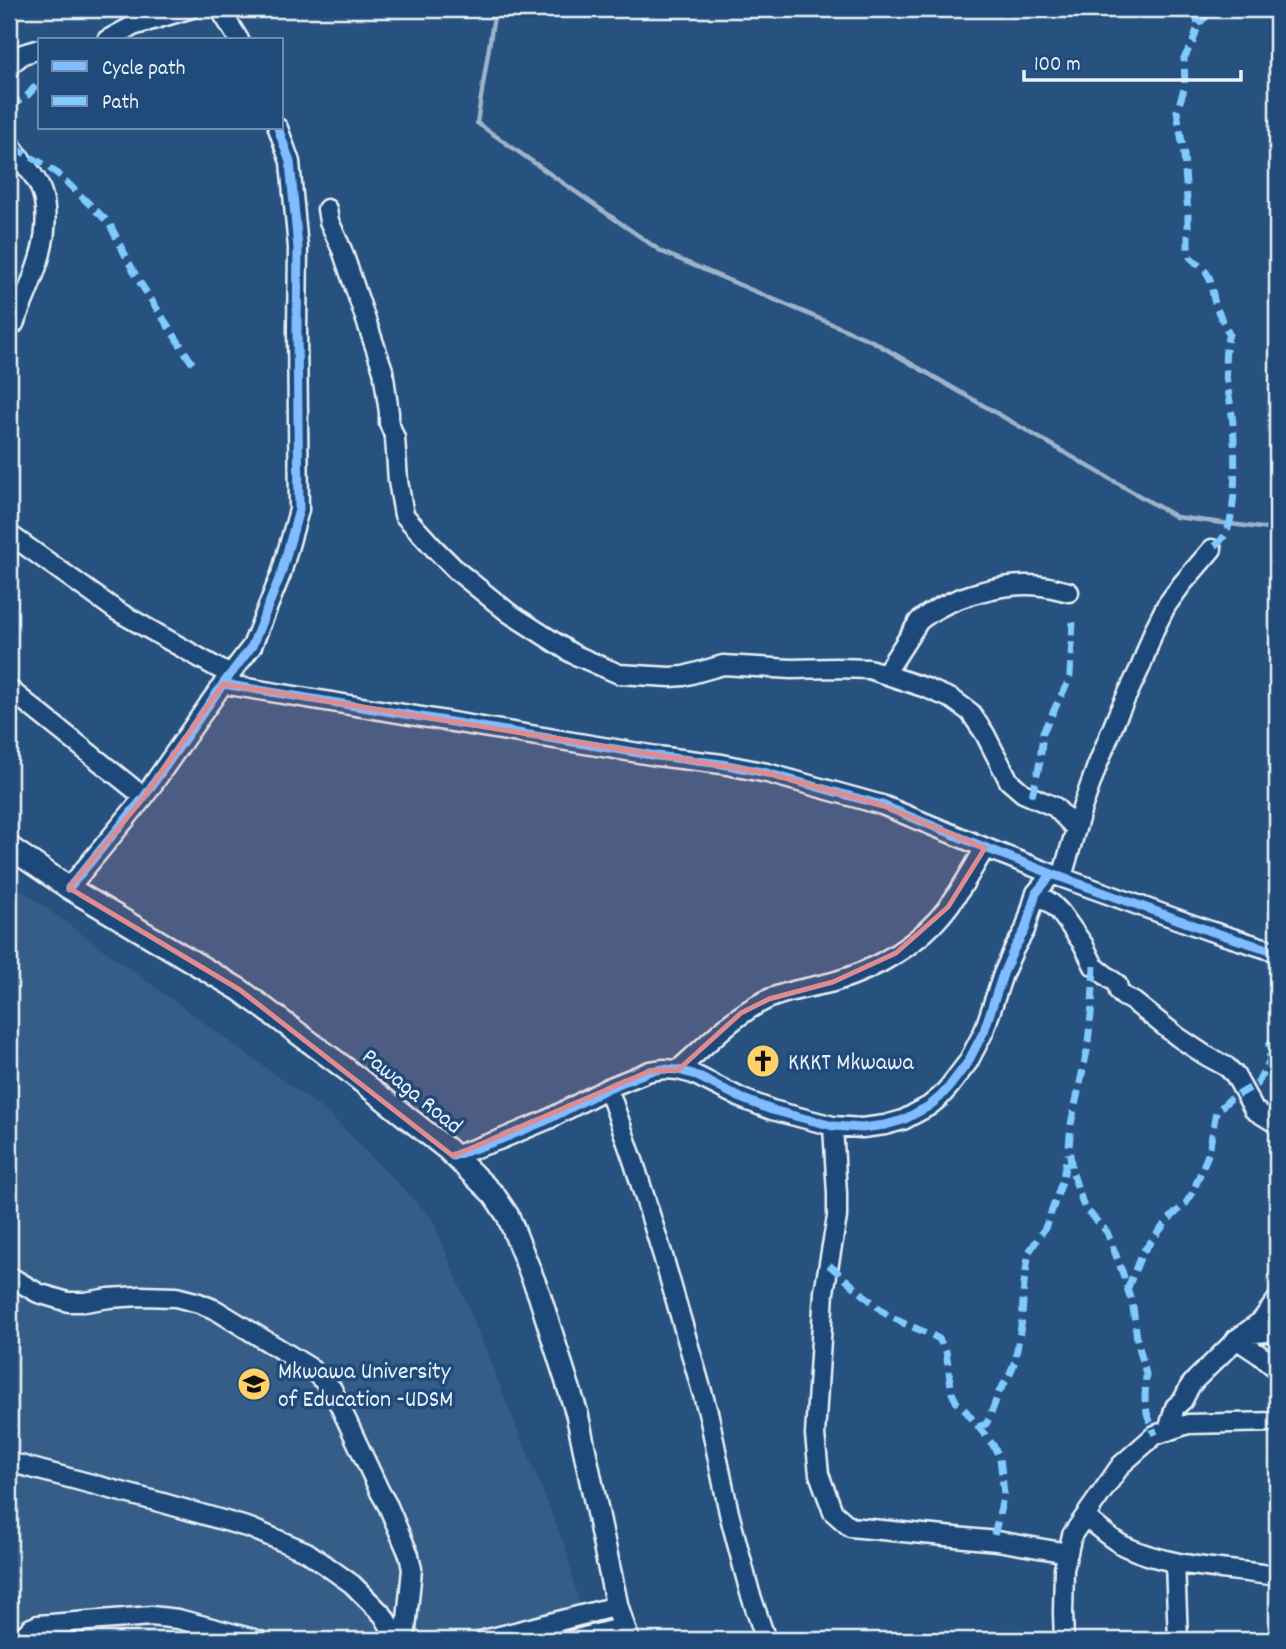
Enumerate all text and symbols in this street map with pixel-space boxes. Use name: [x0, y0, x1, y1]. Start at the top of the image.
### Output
legend: [38, 38, 284, 130]
scale bar: [1024, 38, 1240, 82]
text: 100 m: [1034, 51, 1081, 81]
text: Cycle path: [102, 55, 185, 85]
text: Path: [102, 89, 139, 119]
street label: Pawaga Road: [353, 1041, 469, 1144]
church icon: KKKT Mkwawa: [744, 1042, 782, 1080]
place label: KKKT Mkwawa: [788, 1047, 914, 1081]
place label: Mkwawa University of Education -UDSM: [278, 1356, 453, 1418]
school or university icon: Mkwawa University of Education -UDSM: [235, 1365, 273, 1403]

